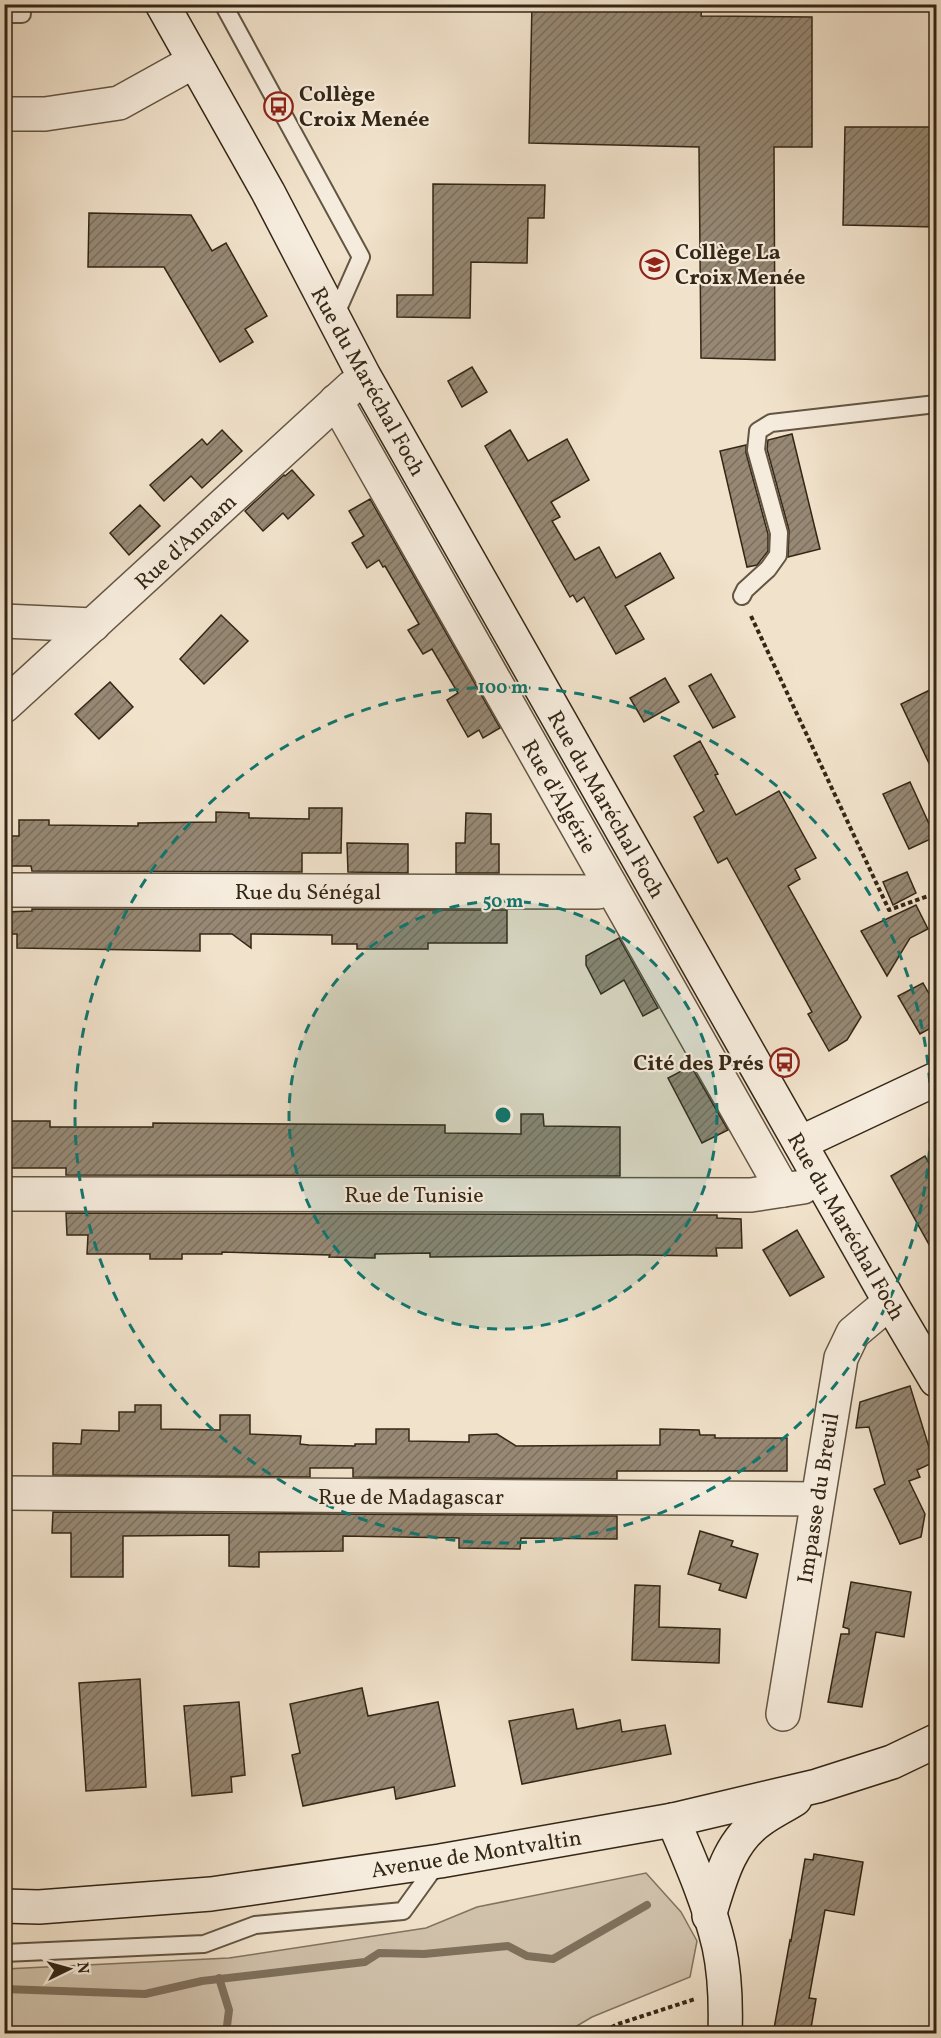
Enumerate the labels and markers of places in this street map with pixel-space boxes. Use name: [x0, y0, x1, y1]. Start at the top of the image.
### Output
place label: Collège Croix Menée: [299, 80, 429, 136]
bus stop icon: Collège Croix Menée: [262, 90, 294, 122]
place label: Collège La Croix Menée: [675, 238, 805, 294]
school or university icon: Collège La Croix Menée: [638, 248, 670, 280]
bus stop icon: Cité des Prés: [769, 1046, 801, 1078]
place label: Cité des Prés: [633, 1049, 764, 1080]
centre of rings: [493, 1105, 513, 1125]

